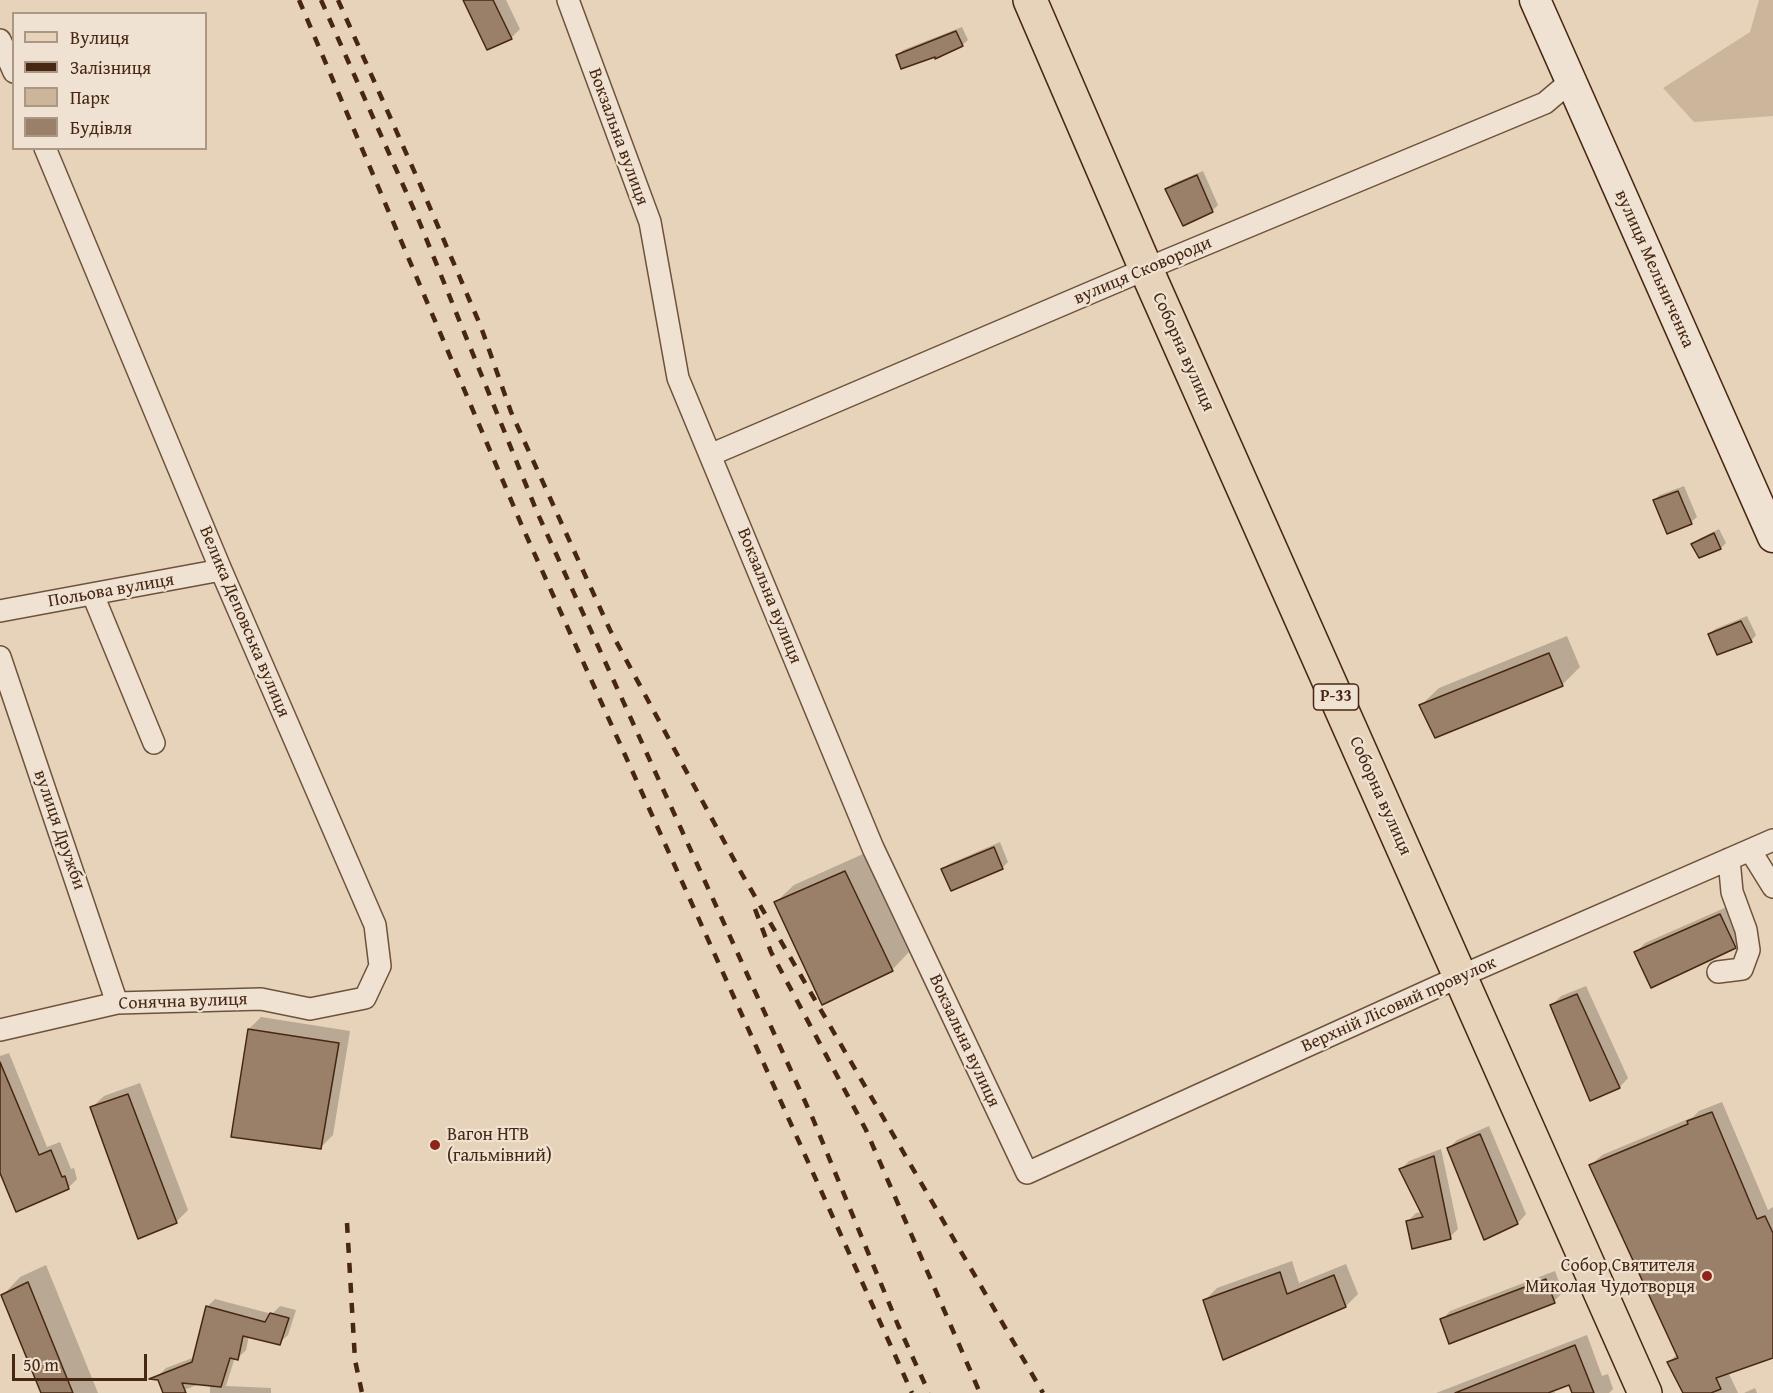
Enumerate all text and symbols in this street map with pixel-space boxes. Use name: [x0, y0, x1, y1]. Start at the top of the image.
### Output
legend: [12, 12, 207, 150]
text: Вулиця: [70, 24, 129, 51]
text: Залізниця: [70, 54, 151, 81]
street label: Вокзальна вулиця: [583, 65, 653, 209]
text: Парк: [70, 84, 109, 111]
text: Будівля: [70, 114, 132, 141]
street label: вулиця Мельниченка: [1609, 187, 1699, 351]
street label: вулиця Сковороди: [1071, 232, 1215, 310]
street label: Соборна вулиця: [1147, 289, 1219, 415]
street label: Велика Деповська вулиця: [194, 523, 294, 721]
street label: Вокзальна вулиця: [732, 525, 806, 667]
street label: Польова вулиця: [46, 569, 176, 613]
road number: Р-33: [1314, 684, 1358, 710]
street label: Соборна вулиця: [1344, 733, 1416, 859]
street label: вулиця Дружби: [28, 767, 90, 893]
street label: Верхній Лісовий провулок: [1298, 952, 1500, 1058]
street label: Вокзальна вулиця: [924, 971, 1004, 1111]
street label: Сонячна вулиця: [118, 989, 248, 1015]
place label: Вагон НТВ (гальмівний): [447, 1124, 552, 1166]
marker: Вагон НТВ (гальмівний): [428, 1138, 442, 1152]
place label: Собор Святителя Миколая Чудотворця: [1525, 1255, 1695, 1298]
marker: Собор Святителя Миколая Чудотворця: [1700, 1269, 1714, 1283]
scale bar: [15, 1342, 150, 1380]
text: 50 m: [23, 1351, 59, 1378]

